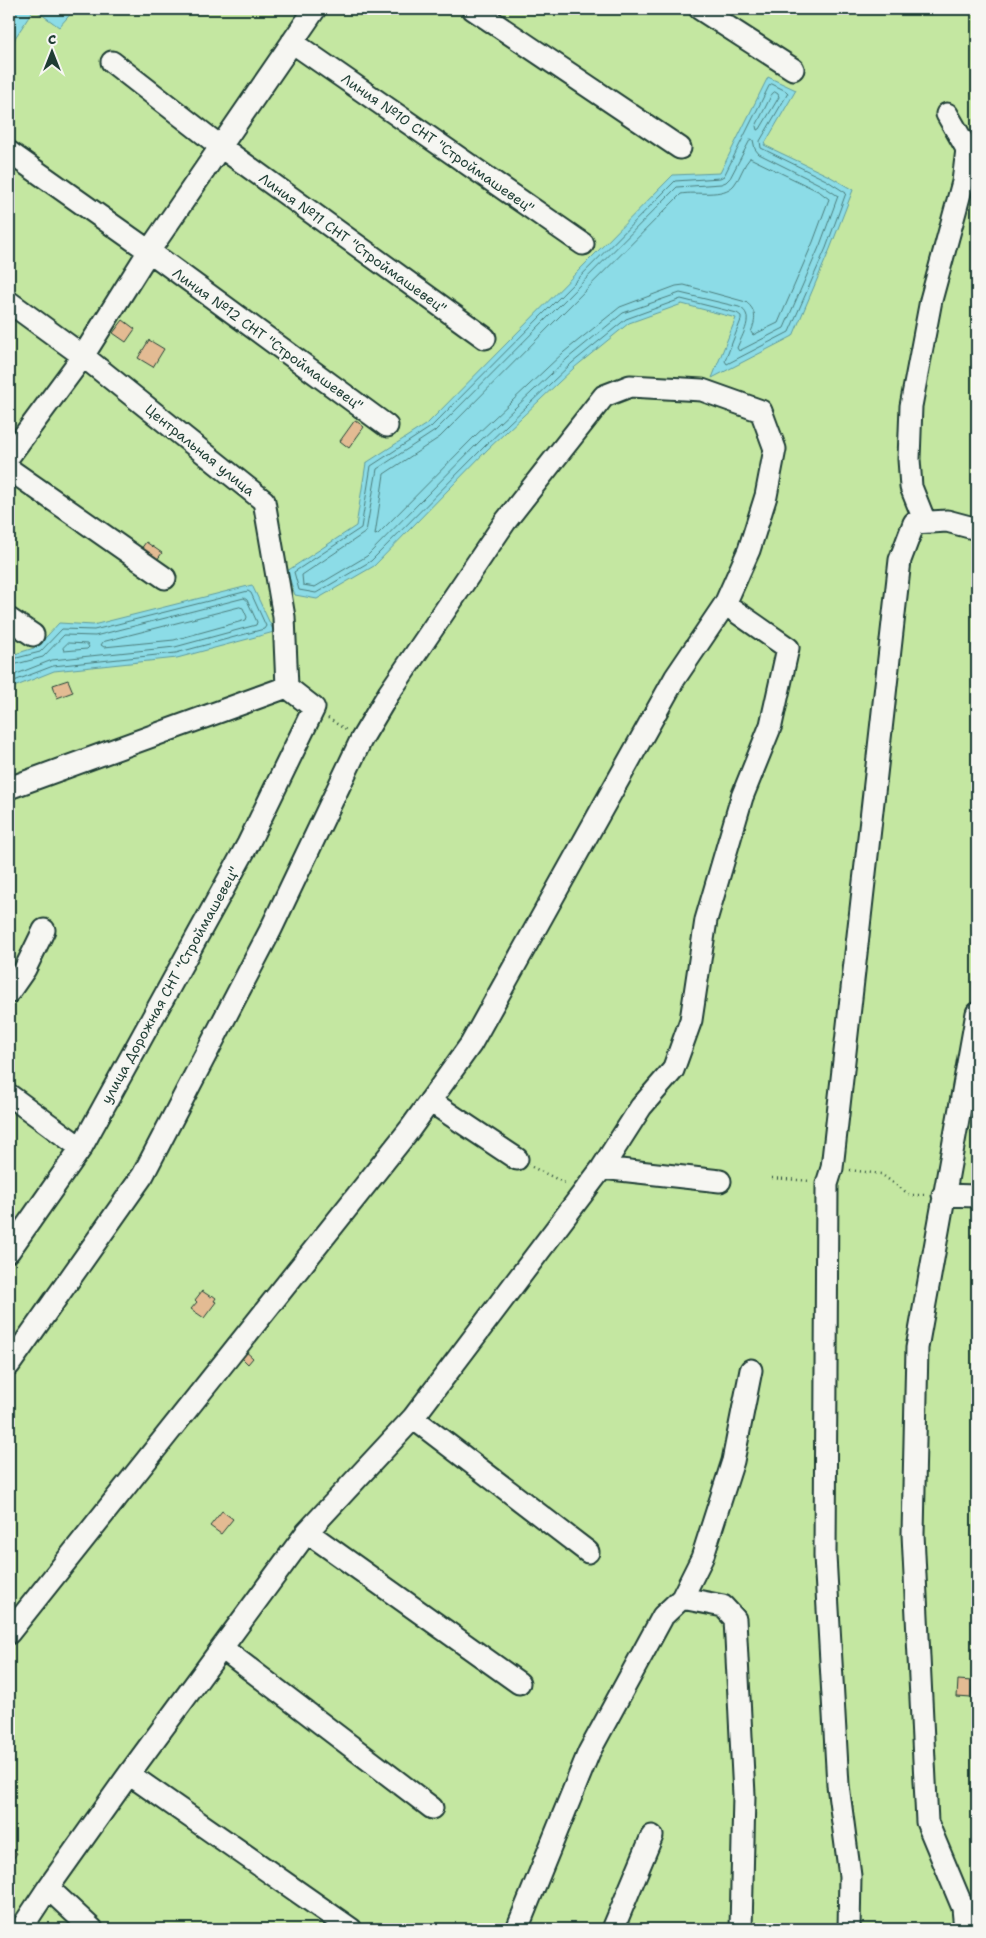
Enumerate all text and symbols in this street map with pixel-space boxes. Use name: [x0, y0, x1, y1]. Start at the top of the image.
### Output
north arrow: [28, 28, 78, 78]
text: С: [48, 30, 56, 48]
street label: Линия №10 СНТ "Строймашевец": [338, 69, 538, 217]
street label: Линия №11 СНТ "Строймашевец": [256, 169, 450, 317]
street label: Линия №12 СНТ "Строймашевец": [169, 264, 367, 414]
street label: Центральная улица: [141, 400, 259, 500]
street label: улица Дорожная СНТ "Строймашевец": [97, 863, 243, 1107]

